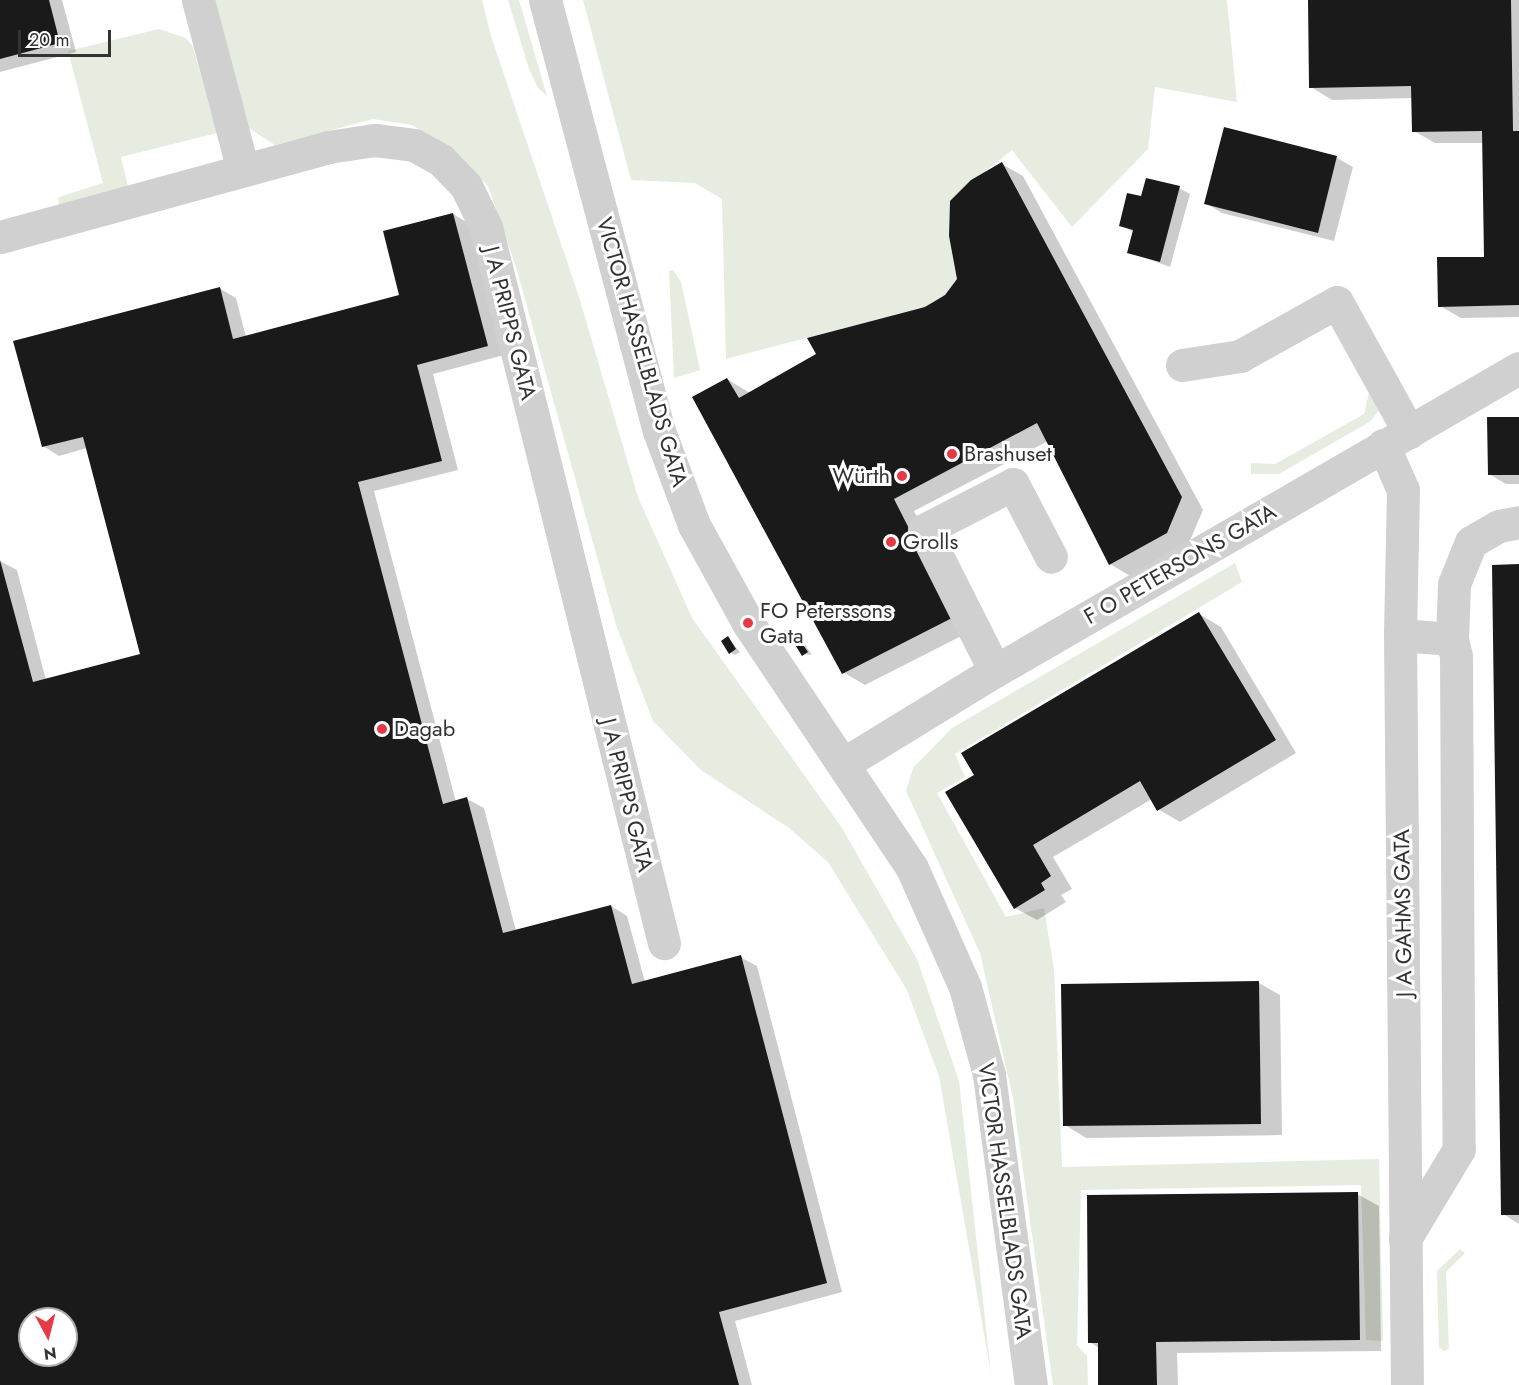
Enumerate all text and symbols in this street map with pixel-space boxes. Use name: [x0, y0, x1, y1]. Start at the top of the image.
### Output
scale bar: [21, 18, 114, 56]
text: 20 m: [29, 27, 69, 53]
street label: VICTOR HASSELBLADS GATA: [591, 214, 693, 490]
street label: J A PRIPPS GATA: [478, 243, 542, 403]
place label: Brashuset: [964, 441, 1052, 467]
marker: Brashuset: [945, 447, 959, 461]
place label: Würth: [832, 463, 890, 489]
marker: Würth: [895, 469, 909, 483]
street label: F O PETERSONS GATA: [1079, 498, 1281, 630]
place label: Grolls: [903, 529, 958, 555]
marker: Grolls: [884, 535, 898, 549]
place label: FO Peterssons Gata: [760, 597, 892, 648]
marker: FO Peterssons Gata: [741, 616, 755, 630]
street label: J A PRIPPS GATA: [595, 715, 659, 875]
place label: Dagab: [394, 716, 455, 742]
marker: Dagab: [375, 722, 389, 736]
street label: J A GAHMS GATA: [1388, 829, 1418, 997]
street label: VICTOR HASSELBLADS GATA: [973, 1061, 1037, 1341]
north arrow: [18, 1307, 78, 1367]
text: N: [42, 1341, 58, 1366]

